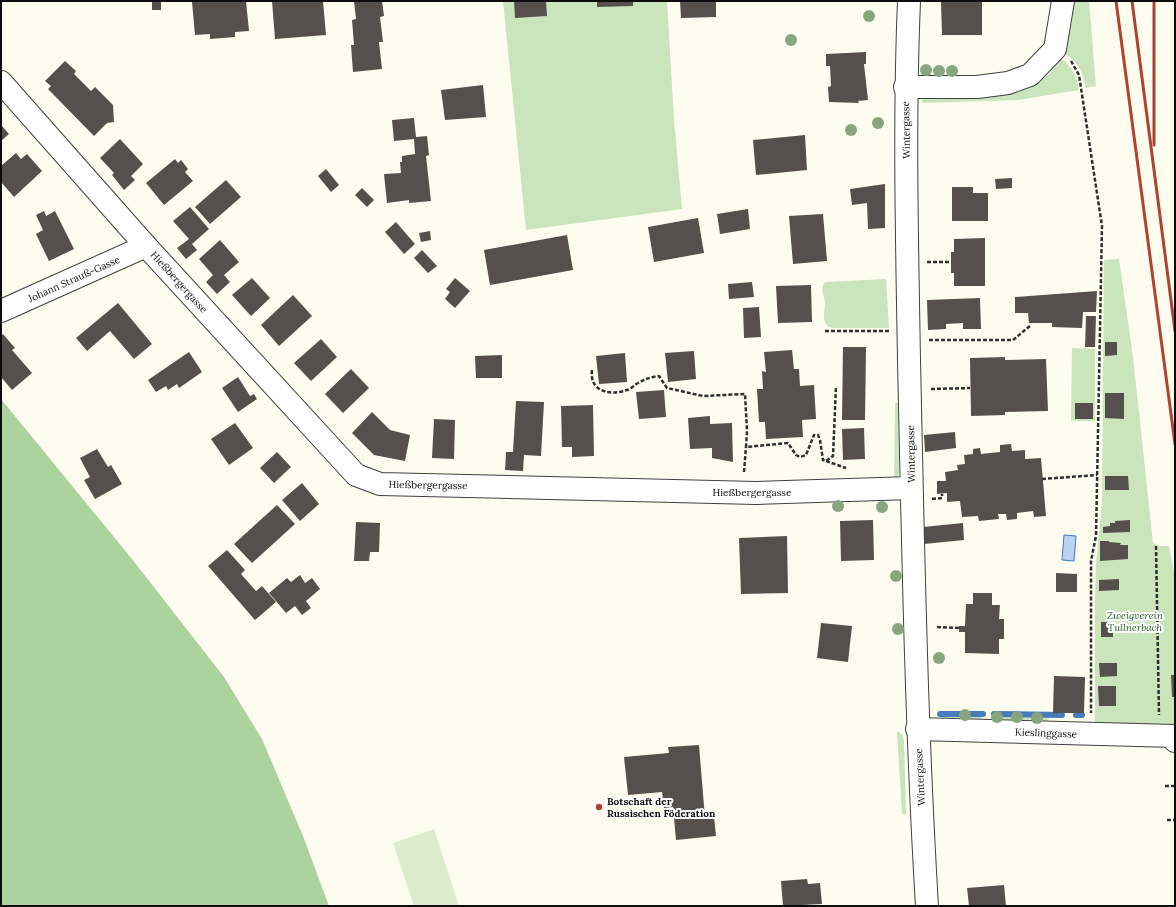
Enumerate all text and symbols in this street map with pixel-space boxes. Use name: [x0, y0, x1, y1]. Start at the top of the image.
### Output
street label: Wintergasse: [899, 101, 913, 159]
street label: Hießbergergasse: [148, 248, 211, 316]
street label: Johann Strauß-Gasse: [25, 253, 123, 306]
street label: Wintergasse: [904, 425, 918, 483]
street label: Hießbergergasse: [388, 478, 468, 492]
street label: Hießbergergasse: [713, 486, 792, 499]
park label: Zweigverein Tullnerbach: [1107, 609, 1164, 634]
street label: Kieslinggasse: [1015, 725, 1078, 741]
street label: Wintergasse: [912, 747, 928, 806]
place label: Botschaft der Russischen Föderation: [607, 795, 716, 820]
marker: Botschaft der Russischen Föderation: [594, 802, 604, 812]

